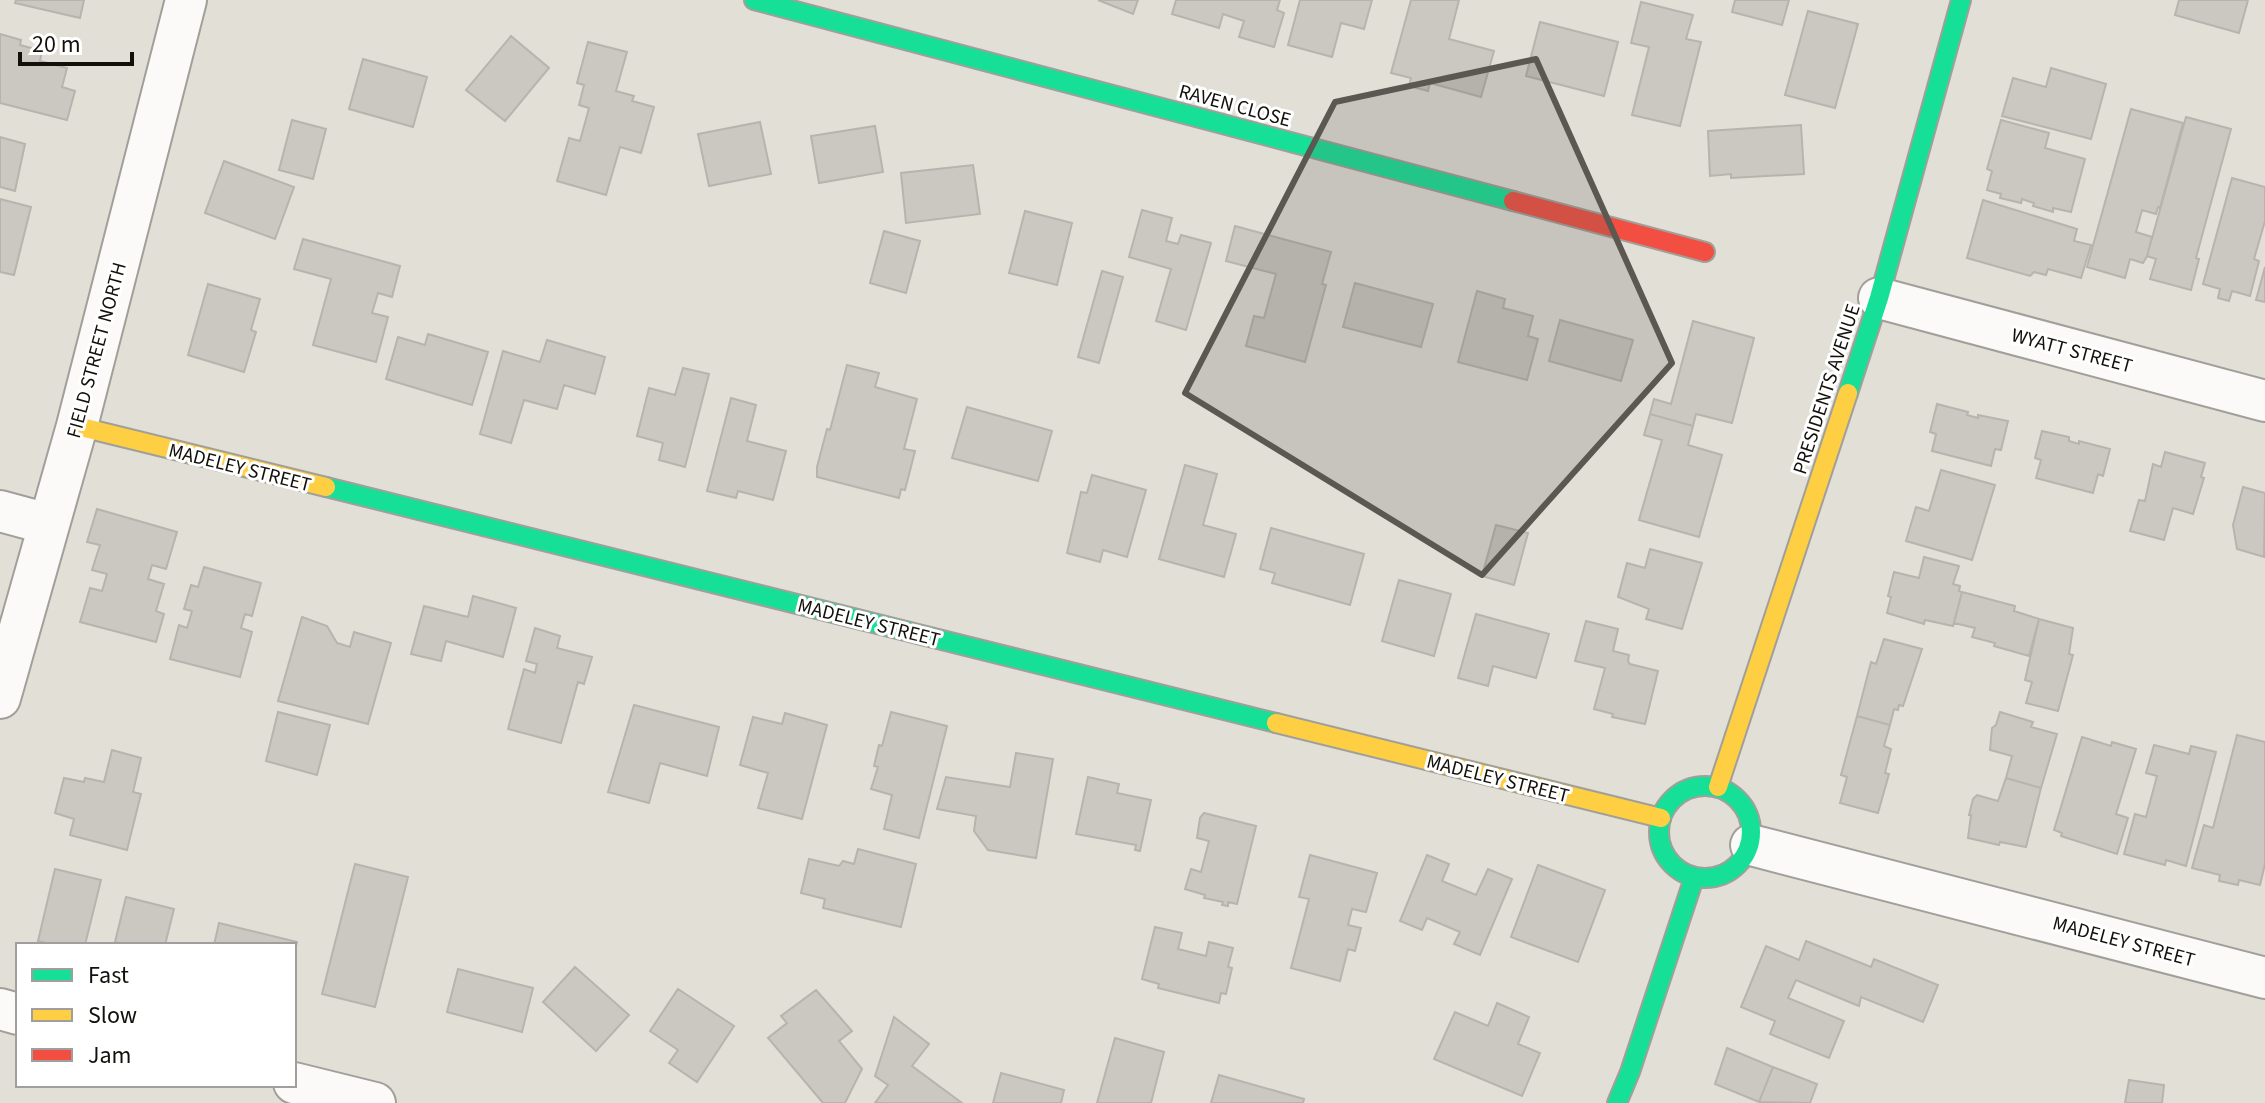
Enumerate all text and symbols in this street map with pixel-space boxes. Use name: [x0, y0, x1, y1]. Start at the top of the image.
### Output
scale bar: [20, 16, 132, 66]
text: 20 m: [32, 27, 81, 62]
street label: RAVEN CLOSE: [1176, 78, 1294, 134]
street label: FIELD STREET NORTH: [60, 259, 134, 441]
street label: PRESIDENTS AVENUE: [1786, 301, 1868, 478]
street label: WYATT STREET: [2008, 321, 2136, 381]
street label: MADELEY STREET: [165, 437, 314, 499]
street label: MADELEY STREET: [794, 592, 943, 654]
street label: MADELEY STREET: [1423, 748, 1572, 810]
street label: MADELEY STREET: [2050, 910, 2198, 974]
legend: [16, 943, 296, 1087]
text: Fast: [88, 958, 129, 993]
text: Slow: [88, 998, 137, 1033]
text: Jam: [88, 1038, 132, 1073]

